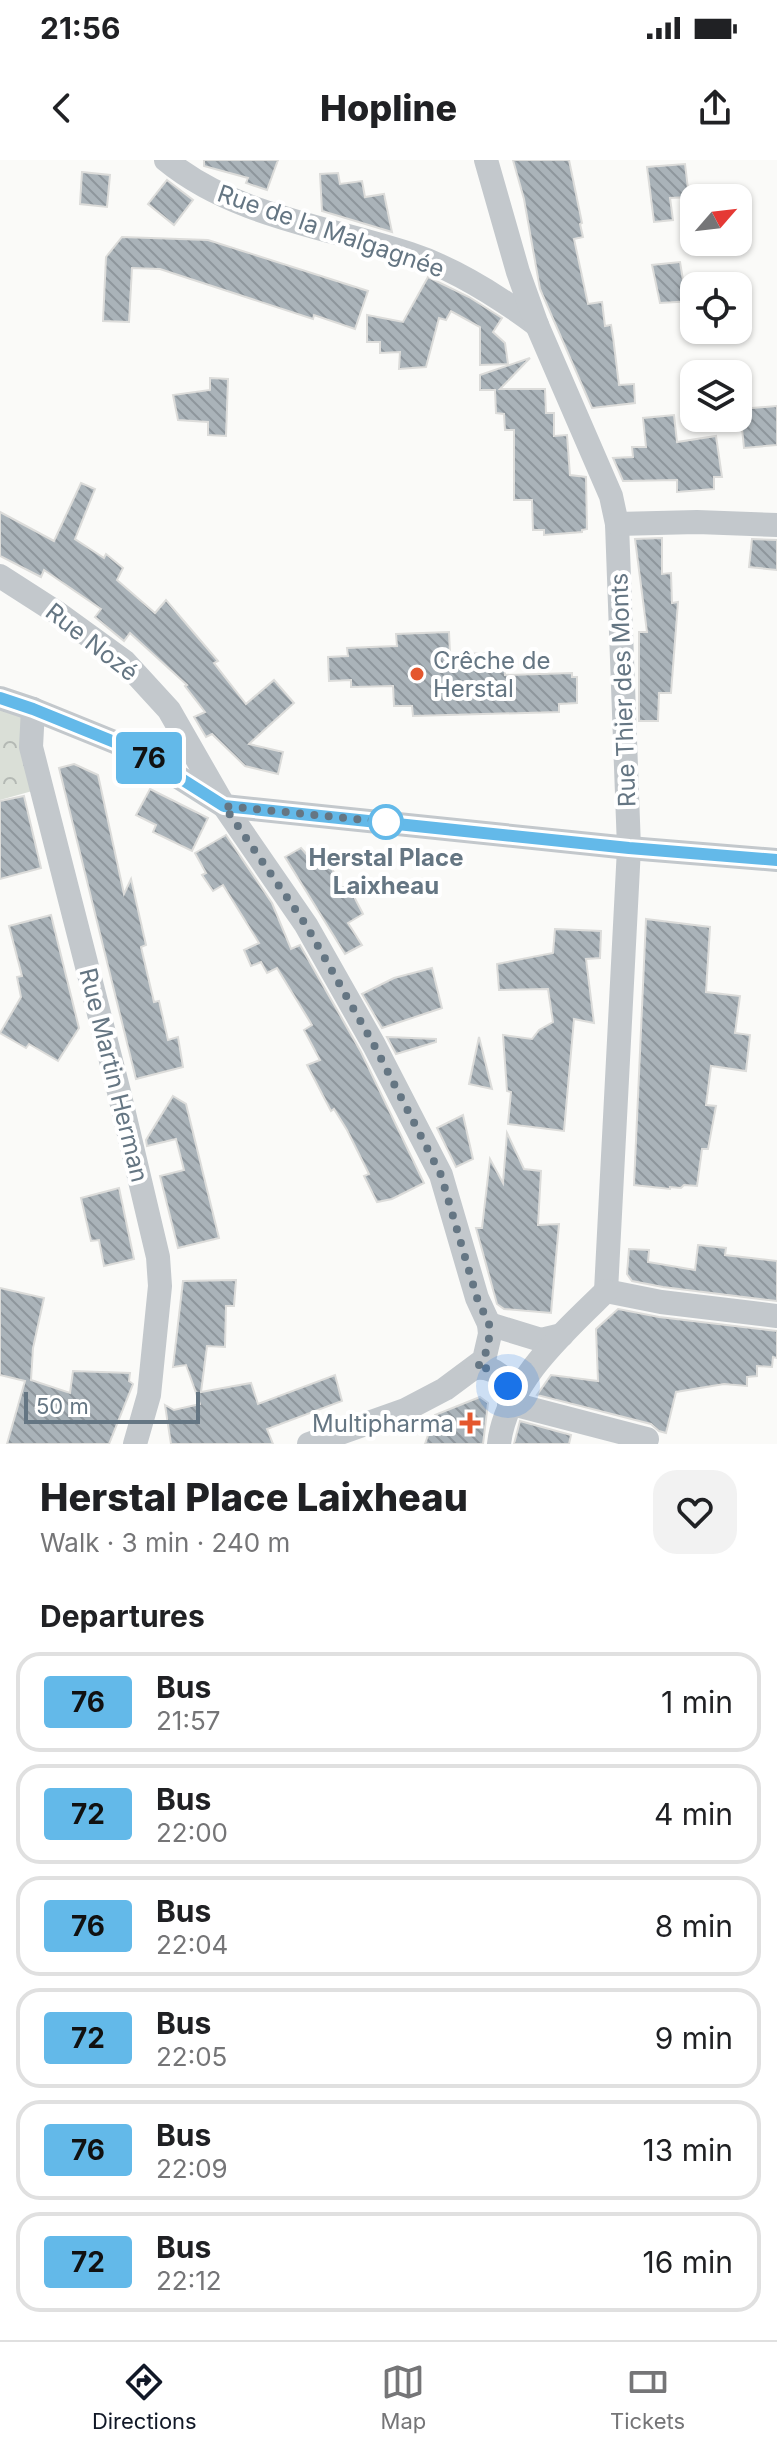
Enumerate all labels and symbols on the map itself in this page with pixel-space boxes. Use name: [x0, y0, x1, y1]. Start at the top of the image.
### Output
street label: Rue de la Malgagnée: [214, 179, 448, 283]
north arrow: [680, 184, 752, 256]
street label: Rue Thier des Monts: [604, 572, 642, 808]
street label: Rue Nozé: [40, 597, 144, 687]
place label: Crêche de Herstal: [433, 646, 551, 703]
marker: Crêche de Herstal: [408, 665, 426, 683]
line badge: 76: [113, 732, 185, 784]
marker: Herstal Place Laixheau: [369, 805, 403, 839]
place label: Herstal Place Laixheau: [309, 843, 463, 900]
street label: Rue Martin Herman: [73, 965, 155, 1185]
your location: [488, 1366, 528, 1406]
scale bar: [24, 1388, 200, 1424]
place label: Multipharma: [312, 1409, 454, 1438]
marker: Multipharma: [461, 1414, 479, 1432]

